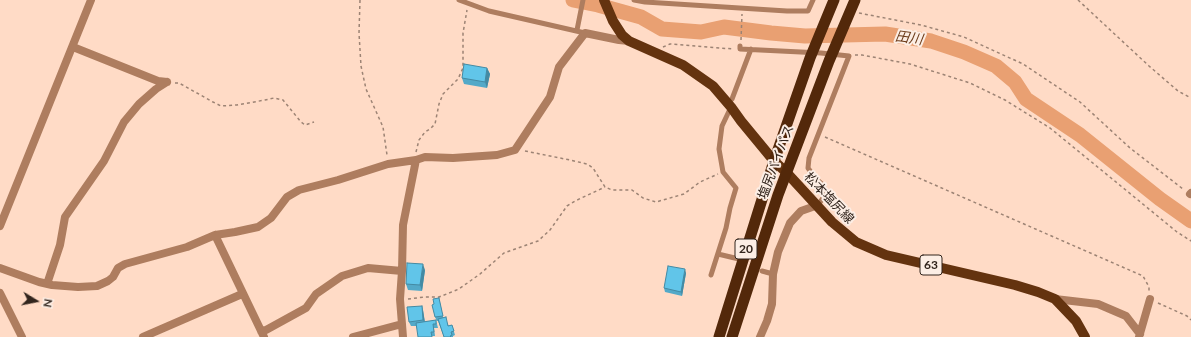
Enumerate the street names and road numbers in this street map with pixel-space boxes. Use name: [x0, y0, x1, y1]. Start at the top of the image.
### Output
street label: 塩尻バイパス: [755, 123, 797, 201]
street label: 松本塩尻線: [801, 169, 857, 227]
road number: 20: [735, 239, 757, 259]
road number: 63: [920, 255, 942, 275]

